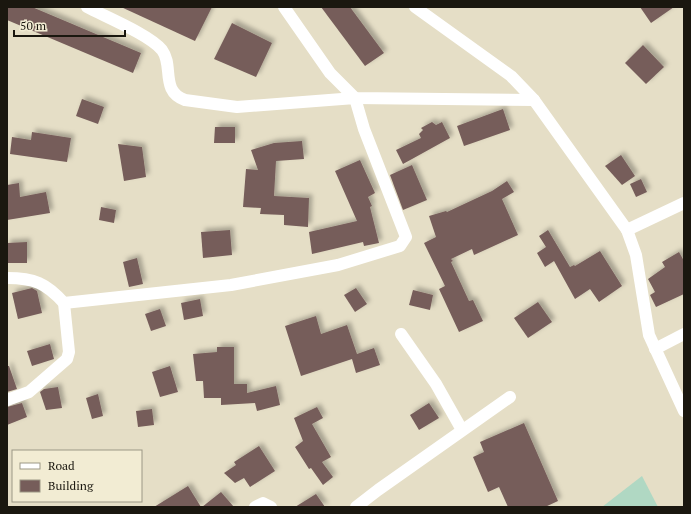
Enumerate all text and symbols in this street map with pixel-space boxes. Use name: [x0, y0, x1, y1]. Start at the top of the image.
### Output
scale bar: [14, 12, 125, 38]
text: 50 m: [20, 18, 47, 33]
legend: [12, 450, 142, 502]
text: Road: [48, 458, 75, 473]
text: Building: [48, 478, 94, 493]

